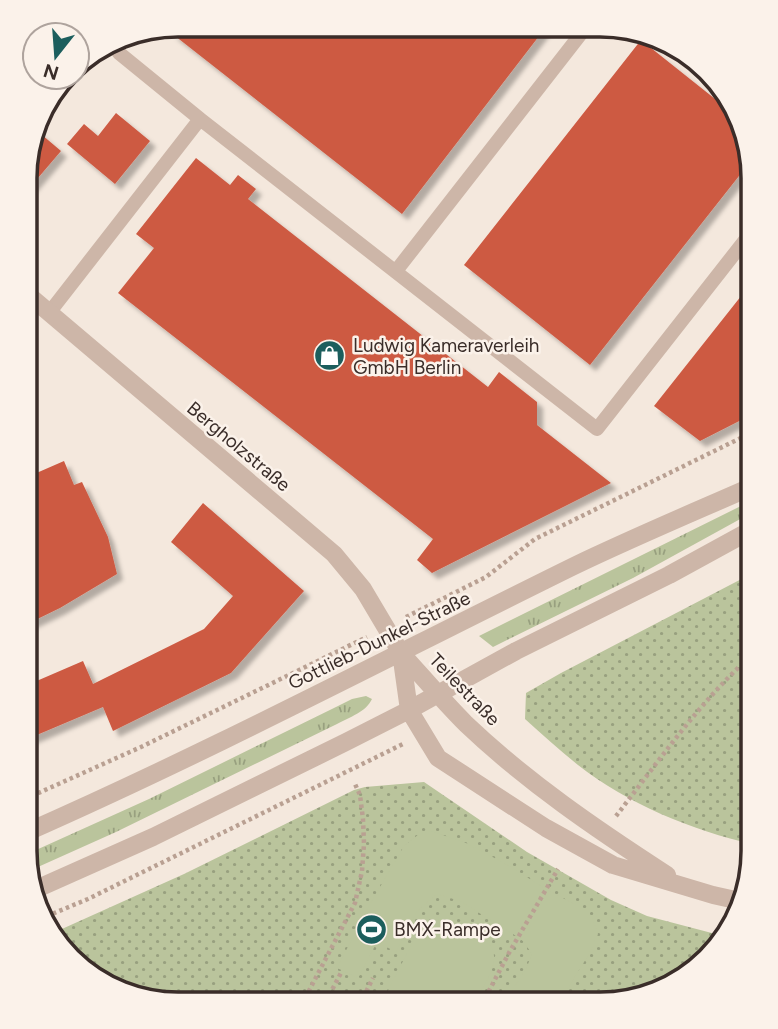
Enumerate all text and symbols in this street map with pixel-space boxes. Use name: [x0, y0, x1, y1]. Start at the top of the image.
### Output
north arrow: [21, 21, 91, 91]
text: N: [41, 59, 62, 85]
place label: Ludwig Kameraverleih GmbH Berlin: [353, 334, 539, 379]
shop icon: Ludwig Kameraverleih GmbH Berlin: [313, 339, 347, 373]
street label: Bergholzstraße: [182, 396, 295, 496]
street label: Gottlieb-Dunkel-Straße: [284, 586, 474, 695]
street label: Teilestraße: [424, 648, 505, 730]
sports icon: BMX-Rampe: [354, 912, 388, 946]
place label: BMX-Rampe: [394, 918, 501, 941]

